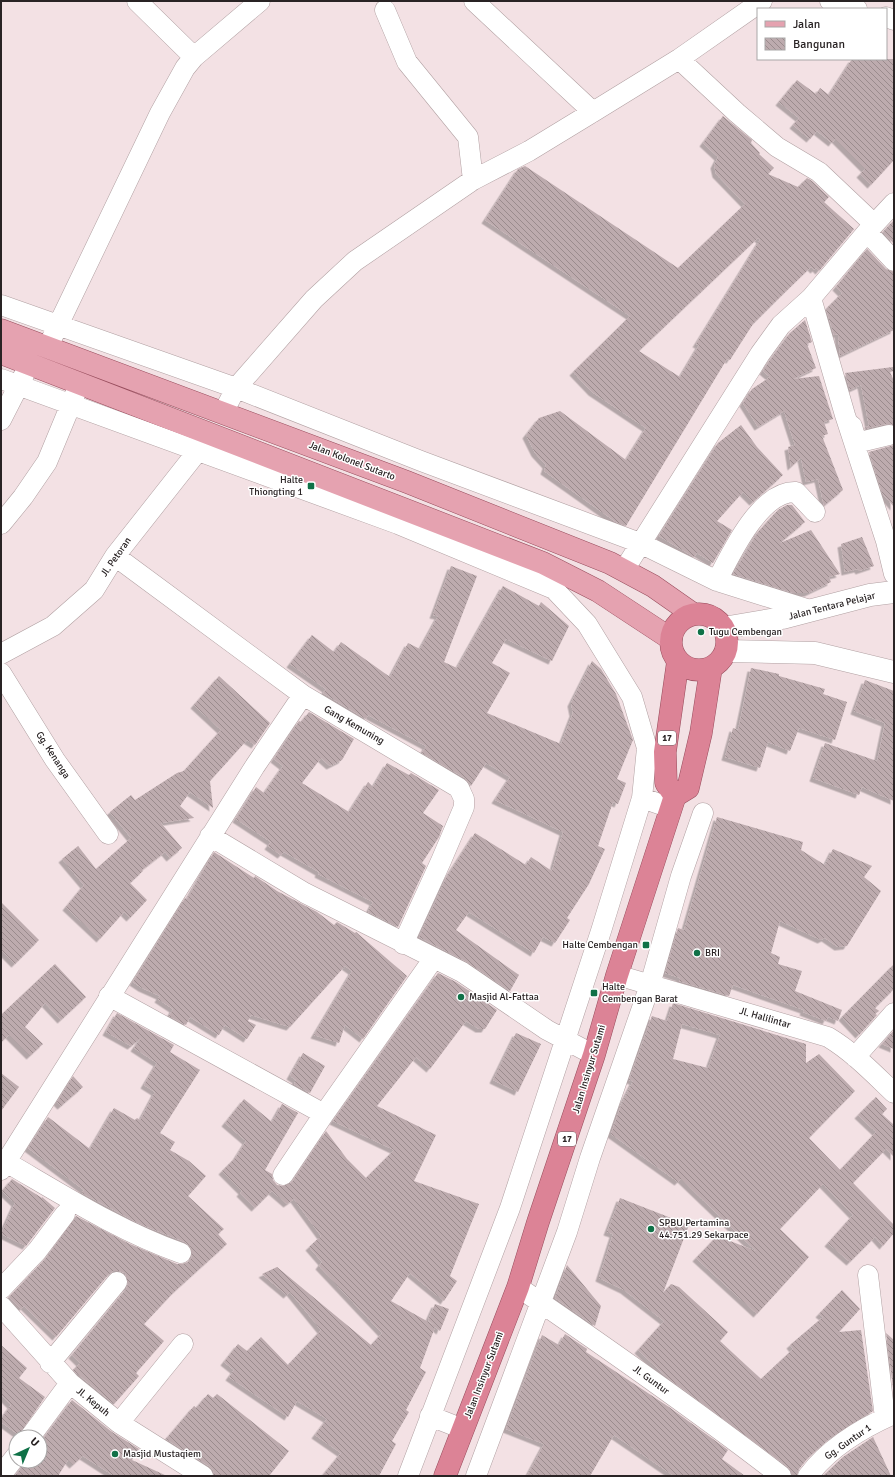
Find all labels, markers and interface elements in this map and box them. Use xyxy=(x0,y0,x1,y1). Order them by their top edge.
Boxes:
legend xyxy=(757,8,887,60)
text: Jalan xyxy=(793,17,820,32)
text: Bangunan xyxy=(793,37,845,52)
street label: Jalan Kolonel Sutarto xyxy=(307,439,397,483)
place label: Halte Thiongting 1 xyxy=(249,474,303,498)
marker: Halte Thiongting 1 xyxy=(306,481,316,491)
street label: Jl. Petoran xyxy=(98,535,134,579)
street label: Jalan Tentara Pelajar xyxy=(787,589,877,623)
place label: Tugu Cembengan xyxy=(709,626,782,638)
marker: Tugu Cembengan xyxy=(696,627,706,637)
street label: Gang Kemuning xyxy=(322,703,386,747)
street label: Gg. Kenanga xyxy=(33,729,73,781)
road number: 17 xyxy=(658,731,676,745)
place label: Halte Cembengan xyxy=(562,939,638,951)
marker: Halte Cembengan xyxy=(641,940,651,950)
place label: BRI xyxy=(705,947,720,959)
marker: BRI xyxy=(692,948,702,958)
place label: Halte Cembengan Barat xyxy=(602,981,678,1005)
marker: Halte Cembengan Barat xyxy=(589,988,599,998)
place label: Masjid Al-Fattaa xyxy=(469,991,539,1003)
marker: Masjid Al-Fattaa xyxy=(456,992,466,1002)
street label: Jl. Halilintar xyxy=(738,1005,792,1031)
street label: Jalan Insinyur Sutami xyxy=(570,1023,608,1115)
road number: 17 xyxy=(558,1132,576,1146)
place label: SPBU Pertamina 44.751.29 Sekarpace xyxy=(659,1217,749,1241)
marker: SPBU Pertamina 44.751.29 Sekarpace xyxy=(646,1224,656,1234)
street label: Jalan Insinyur Sutami xyxy=(462,1330,506,1420)
street label: Jl. Guntur xyxy=(630,1363,672,1397)
street label: Jl. Kepuh xyxy=(74,1385,112,1419)
street label: Gg. Guntur 1 xyxy=(822,1422,874,1462)
north arrow xyxy=(8,1429,48,1469)
text: U xyxy=(27,1435,42,1449)
place label: Masjid Mustaqiem xyxy=(123,1448,201,1460)
marker: Masjid Mustaqiem xyxy=(110,1449,120,1459)

